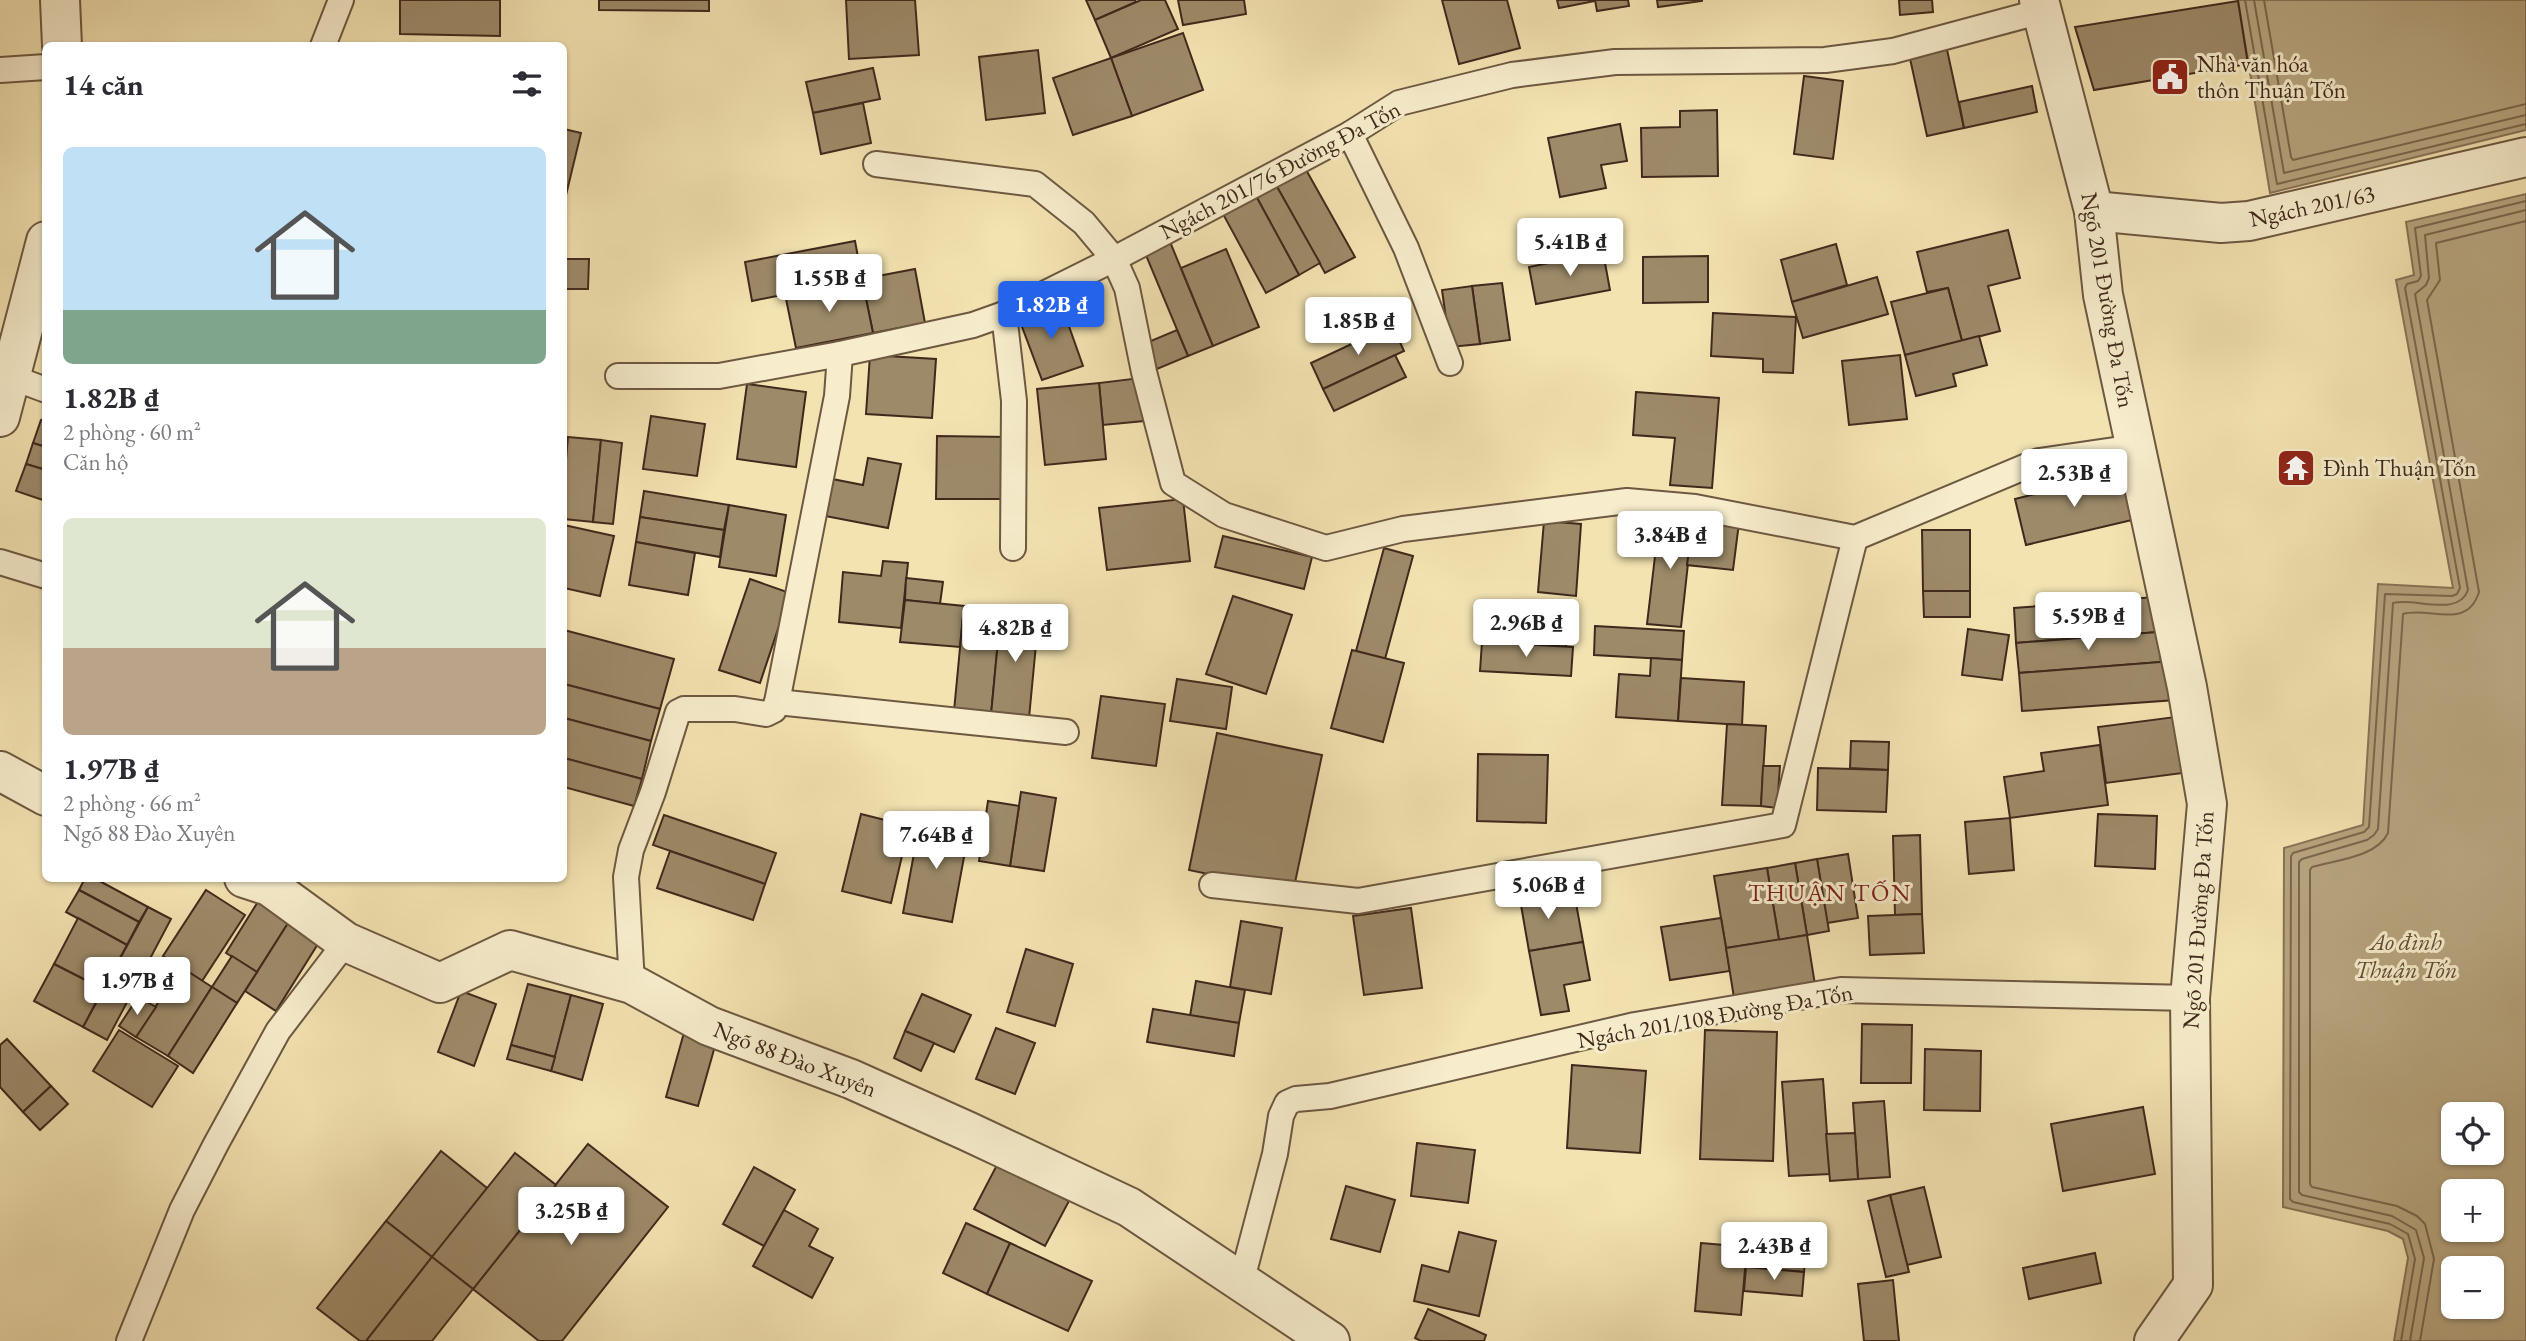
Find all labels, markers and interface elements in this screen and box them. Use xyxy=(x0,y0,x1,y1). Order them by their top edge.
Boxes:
place label: Nhà văn hóa thôn Thuận Tốn xyxy=(2197,49,2346,105)
public building icon: Nhà văn hóa thôn Thuận Tốn xyxy=(2149,56,2191,98)
text: 14 căn xyxy=(63,65,144,104)
icon: filters xyxy=(508,65,546,103)
street label: Ngách 201/76 Đường Đa Tốn xyxy=(1154,94,1406,246)
street label: Ngách 201/63 xyxy=(2246,178,2378,234)
street label: Ngõ 201 Đường Đa Tốn xyxy=(2074,190,2142,410)
icon: home xyxy=(242,192,368,318)
pin: 5.41B ₫ xyxy=(1505,218,1635,278)
text: 5.41B ₫ xyxy=(1533,226,1607,256)
pin: 1.55B ₫ xyxy=(764,254,894,314)
text: 1.55B ₫ xyxy=(792,262,866,292)
pin: 1.82B ₫ xyxy=(986,282,1116,341)
text: 1.82B ₫ xyxy=(1014,289,1088,319)
pin: 1.85B ₫ xyxy=(1293,298,1423,357)
text: 1.85B ₫ xyxy=(1321,305,1395,335)
text: 1.82B ₫ xyxy=(63,378,159,417)
text: 2 phòng · 60 m² xyxy=(63,417,201,447)
text: Căn hộ xyxy=(63,447,128,477)
temple icon: Đình Thuận Tốn xyxy=(2275,447,2317,489)
pin: 2.53B ₫ xyxy=(2009,449,2139,509)
place label: Đình Thuận Tốn xyxy=(2323,453,2476,483)
text: 2.53B ₫ xyxy=(2037,457,2111,487)
pin: 3.84B ₫ xyxy=(1605,512,1735,571)
text: 3.84B ₫ xyxy=(1633,519,1707,549)
icon: home xyxy=(242,563,368,689)
pin: 5.59B ₫ xyxy=(2023,592,2153,652)
pin: 2.96B ₫ xyxy=(1461,600,1591,659)
text: 5.59B ₫ xyxy=(2051,600,2125,630)
pin: 4.82B ₫ xyxy=(950,604,1080,664)
text: 2.96B ₫ xyxy=(1489,607,1563,637)
text: 4.82B ₫ xyxy=(978,612,1052,642)
text: 1.97B ₫ xyxy=(63,749,159,788)
text: 2 phòng · 66 m² xyxy=(63,788,201,818)
street label: Ngõ 201 Đường Đa Tốn xyxy=(2175,810,2221,1030)
pin: 7.64B ₫ xyxy=(871,812,1001,871)
text: Ngõ 88 Đào Xuyên xyxy=(63,818,235,848)
text: 7.64B ₫ xyxy=(899,819,973,849)
pin: 5.06B ₫ xyxy=(1483,862,1613,921)
text: 5.06B ₫ xyxy=(1511,869,1585,899)
district label: THUẬN TỐN xyxy=(1748,877,1912,908)
water label: Ao đình Thuận Tốn xyxy=(2355,926,2457,985)
pin: 1.97B ₫ xyxy=(72,958,202,1017)
text: 1.97B ₫ xyxy=(100,965,174,995)
street label: Ngách 201/108 Đường Đa Tốn xyxy=(1575,977,1855,1055)
street label: Ngõ 88 Đào Xuyên xyxy=(709,1014,881,1104)
map controls xyxy=(2441,1102,2504,1319)
button: locate xyxy=(2441,1102,2504,1165)
button: + xyxy=(2441,1179,2504,1242)
pin: 3.25B ₫ xyxy=(506,1188,636,1247)
text: 3.25B ₫ xyxy=(534,1195,608,1225)
pin: 2.43B ₫ xyxy=(1709,1222,1839,1282)
text: 2.43B ₫ xyxy=(1737,1230,1811,1260)
button: − xyxy=(2441,1256,2504,1319)

